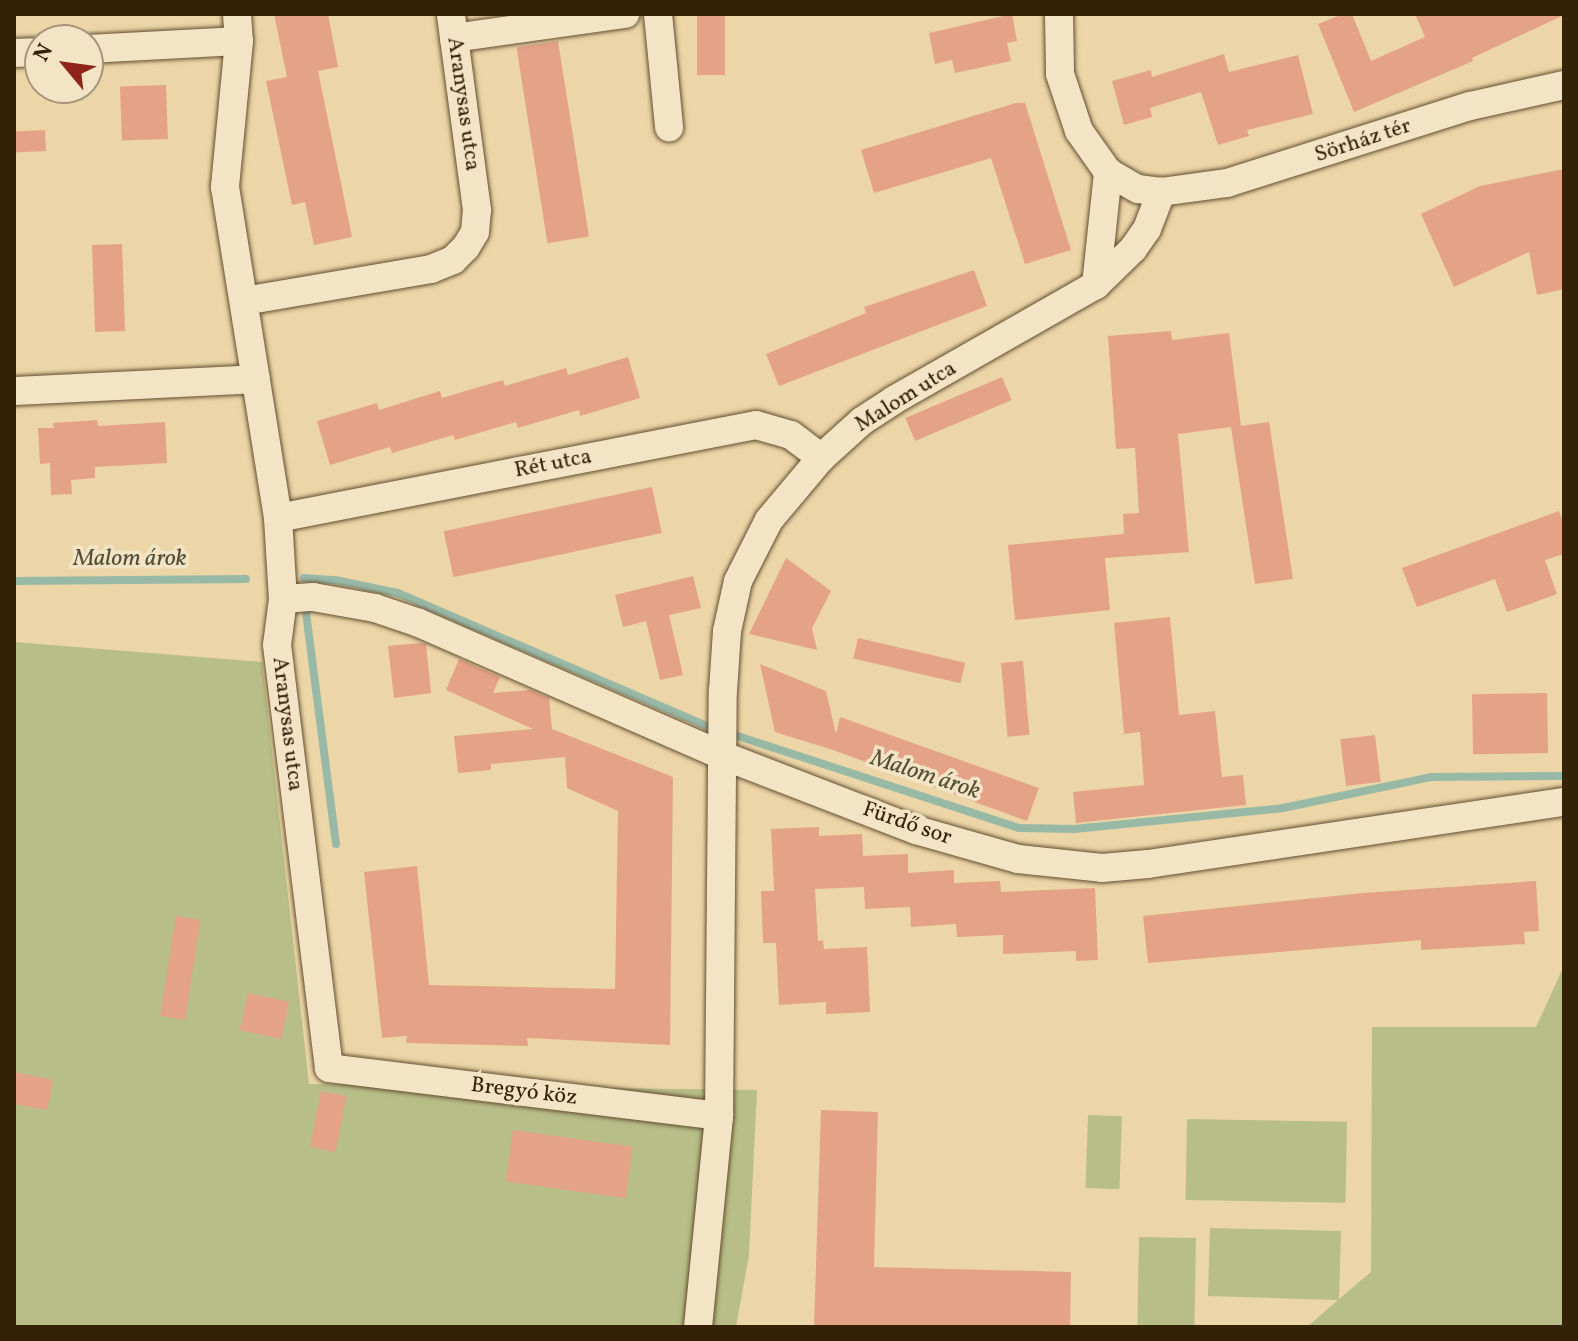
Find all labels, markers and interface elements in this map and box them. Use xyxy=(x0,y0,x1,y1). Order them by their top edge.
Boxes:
north arrow xyxy=(24,24,104,104)
street label: Aranysas utca xyxy=(441,35,485,173)
text: N xyxy=(27,39,62,68)
street label: Sörház tér xyxy=(1312,113,1414,169)
street label: Malom utca xyxy=(851,356,961,438)
street label: Rét utca xyxy=(512,444,594,484)
water label: Malom árok xyxy=(73,546,187,574)
street label: Aranysas utca xyxy=(266,656,308,792)
water label: Malom árok xyxy=(867,745,983,807)
street label: Fürdő sor xyxy=(859,796,955,852)
street label: Bregyó köz xyxy=(469,1072,579,1112)

